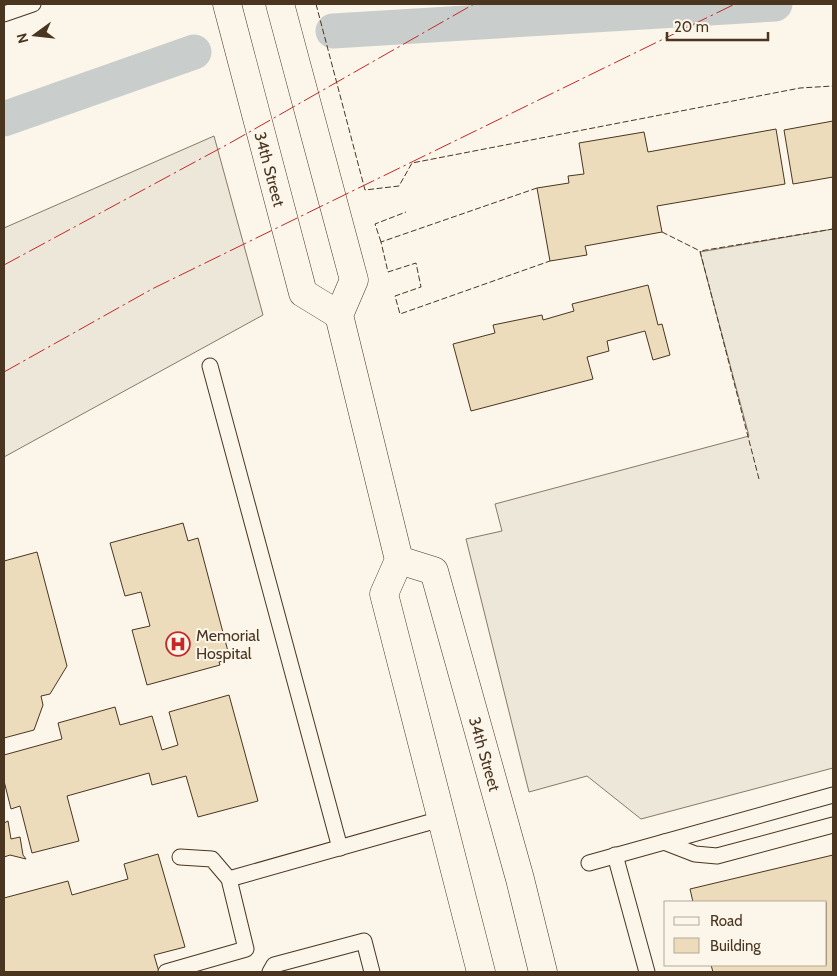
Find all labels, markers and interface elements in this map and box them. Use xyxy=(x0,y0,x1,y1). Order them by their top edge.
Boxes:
north arrow xyxy=(10,10,60,60)
scale bar xyxy=(667,10,768,42)
text: 20 m xyxy=(674,18,709,36)
text: N xyxy=(12,31,32,45)
street label: 34th Street xyxy=(250,130,289,209)
place label: Memorial Hospital xyxy=(196,626,260,663)
hospital icon: Memorial Hospital xyxy=(165,631,191,657)
street label: 34th Street xyxy=(465,715,504,794)
legend xyxy=(664,901,827,966)
text: Road xyxy=(710,912,743,930)
text: Building xyxy=(710,937,761,955)

